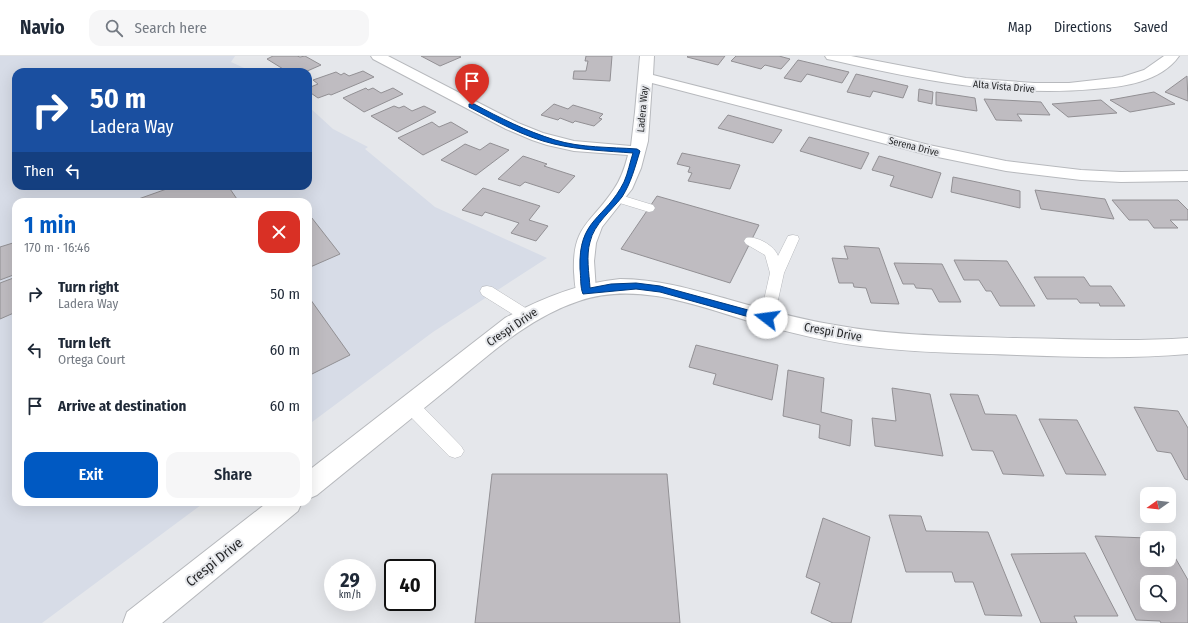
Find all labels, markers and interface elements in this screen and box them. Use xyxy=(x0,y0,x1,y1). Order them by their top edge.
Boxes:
search box xyxy=(89,10,369,46)
text: Navio xyxy=(20,16,65,39)
icon: search xyxy=(103,17,125,39)
text: Search here xyxy=(135,19,207,37)
text: Map xyxy=(1008,19,1032,36)
text: Directions xyxy=(1054,19,1112,36)
text: Saved xyxy=(1134,19,1168,36)
pin xyxy=(455,64,489,105)
icon: arrive xyxy=(461,70,483,92)
street label: Alta Vista Drive xyxy=(973,78,1035,96)
text: 50 m xyxy=(90,82,146,115)
icon: right xyxy=(24,84,76,136)
street label: Ladera Way xyxy=(635,85,651,133)
text: Ladera Way xyxy=(90,116,174,138)
street label: Serena Drive xyxy=(887,135,940,159)
icon: left xyxy=(62,160,84,182)
text: Then xyxy=(24,162,54,180)
text: 1 min xyxy=(24,211,76,239)
button: close xyxy=(258,211,300,253)
text: 170 m · 16:46 xyxy=(24,240,90,255)
text: Turn right xyxy=(58,278,119,296)
icon: right xyxy=(24,283,46,305)
text: 50 m xyxy=(270,285,300,303)
text: Ladera Way xyxy=(58,296,118,311)
position arrow xyxy=(746,297,788,339)
street label: Crespi Drive xyxy=(484,305,540,349)
street label: Crespi Drive xyxy=(803,320,863,344)
text: Turn left xyxy=(58,334,111,352)
icon: left xyxy=(24,339,46,361)
text: 60 m xyxy=(270,341,300,359)
text: Ortega Court xyxy=(58,352,125,367)
icon: arrive xyxy=(24,395,46,417)
text: Arrive at destination xyxy=(58,397,186,415)
text: 60 m xyxy=(270,397,300,415)
button: Exit xyxy=(24,452,158,498)
button: Share xyxy=(166,452,300,498)
north arrow xyxy=(1140,487,1176,523)
map controls xyxy=(1140,487,1176,611)
button: sound xyxy=(1140,531,1176,567)
street label: Crespi Drive xyxy=(182,534,246,590)
speed limit sign: 40 xyxy=(384,559,436,611)
text: 29 xyxy=(340,568,360,592)
button: search xyxy=(1140,575,1176,611)
text: km/h xyxy=(339,589,361,601)

